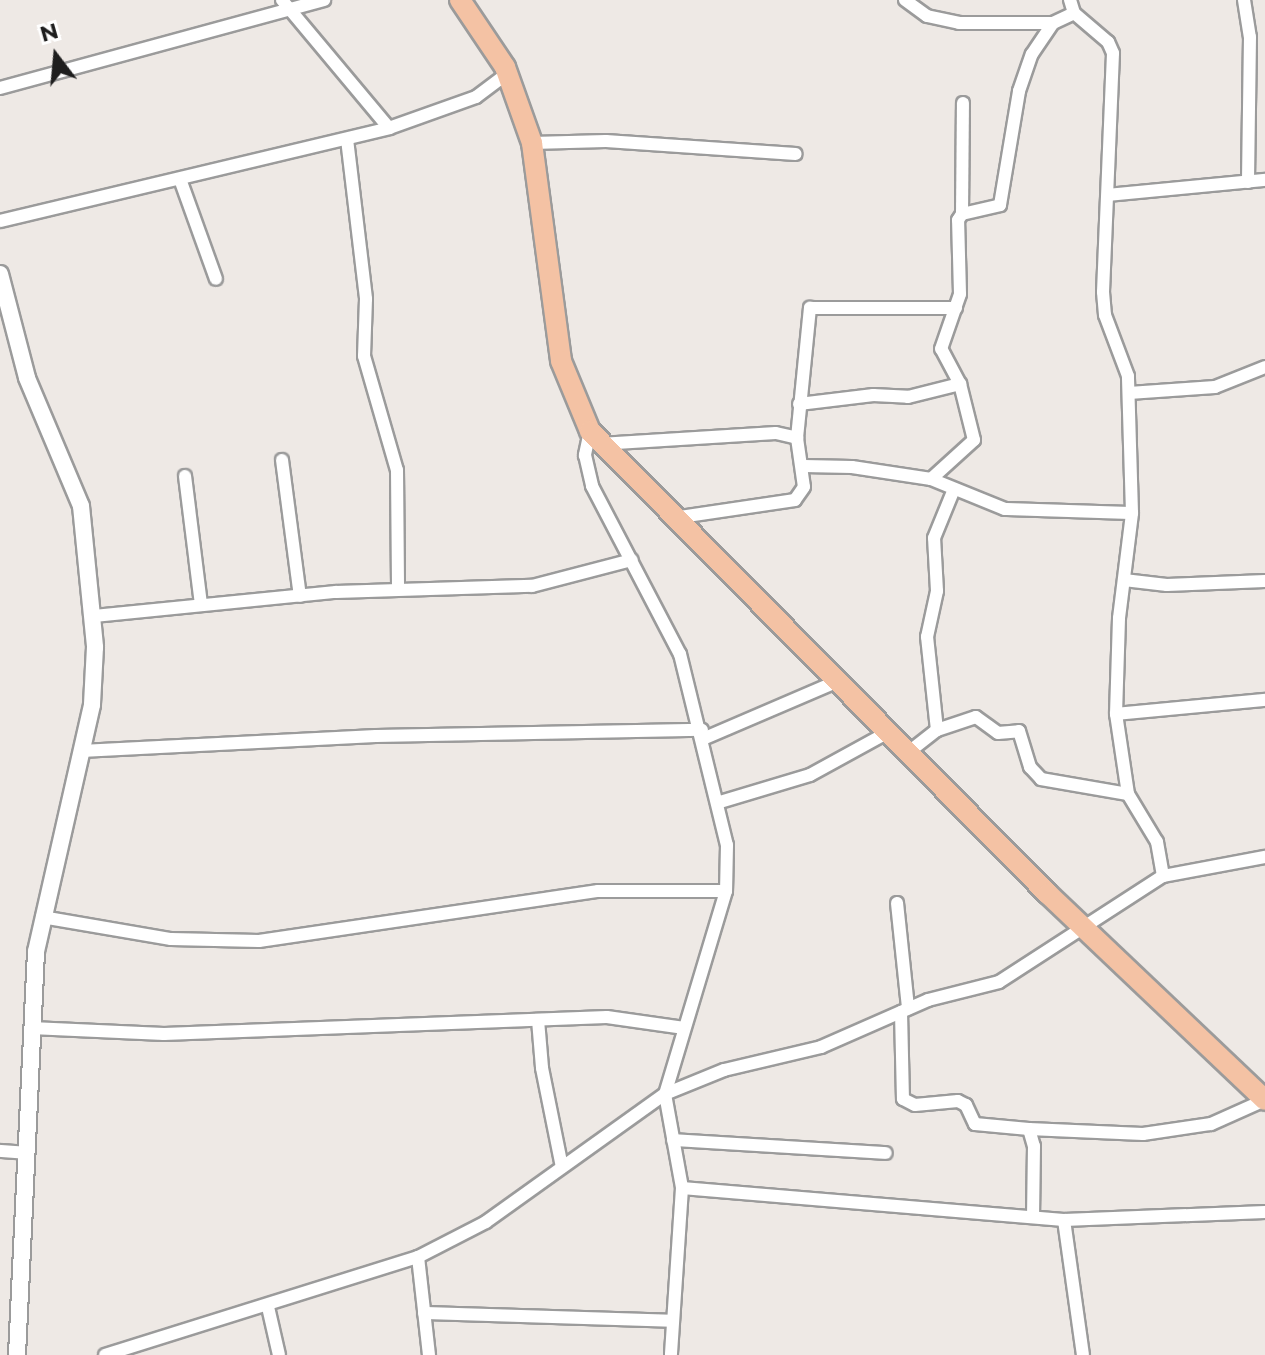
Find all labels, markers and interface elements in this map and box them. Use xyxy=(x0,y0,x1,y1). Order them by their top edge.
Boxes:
north arrow xyxy=(16,16,96,96)
text: N xyxy=(37,17,62,48)

